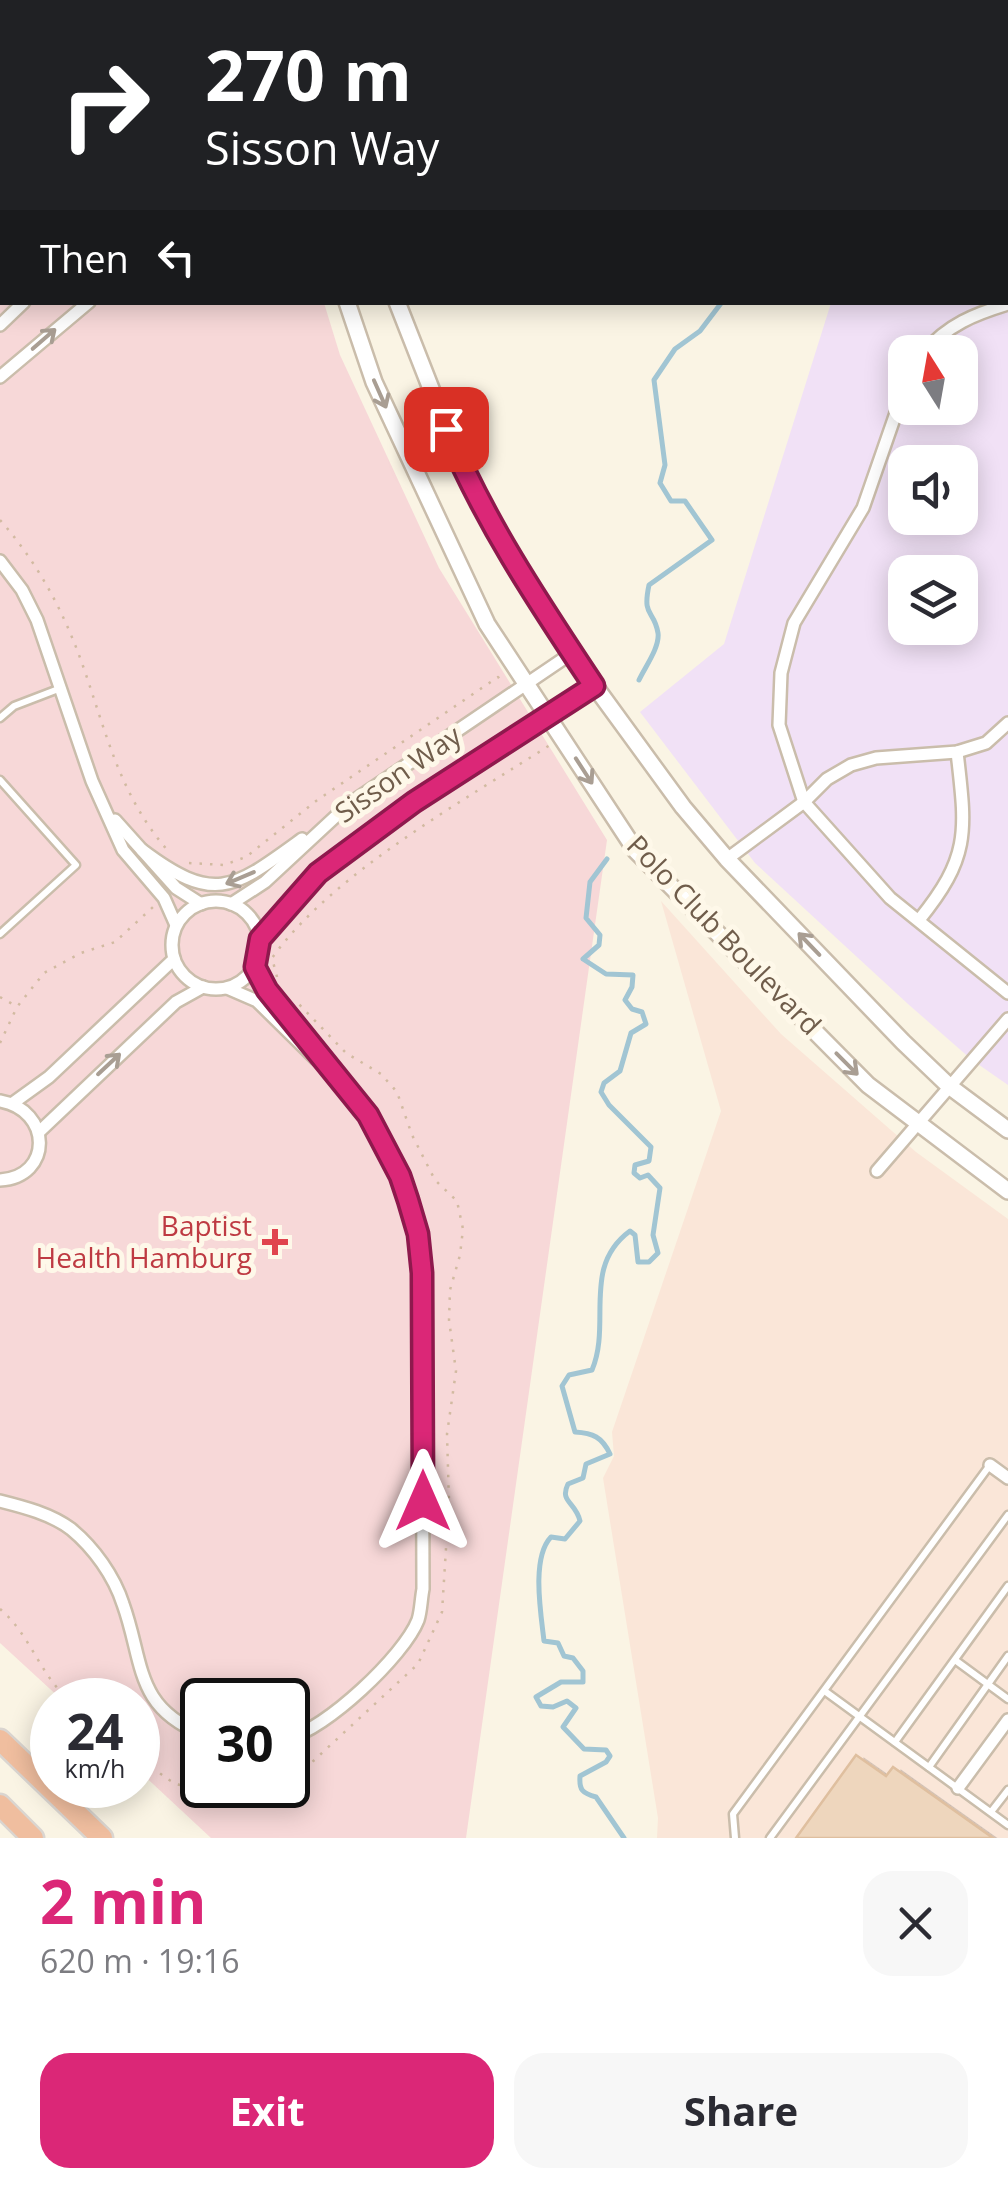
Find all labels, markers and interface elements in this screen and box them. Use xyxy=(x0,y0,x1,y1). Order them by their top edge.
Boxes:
text: 270 m xyxy=(205,26,412,122)
icon: right xyxy=(40,40,170,170)
text: Sisson Way xyxy=(205,117,439,178)
icon: left xyxy=(149,230,204,285)
text: Then xyxy=(40,232,129,284)
one-way arrow xyxy=(30,328,56,350)
north arrow xyxy=(888,335,978,425)
map controls xyxy=(888,335,978,645)
one-way arrow xyxy=(372,378,390,409)
pin xyxy=(404,387,489,472)
icon: arrive xyxy=(419,402,474,457)
button: sound xyxy=(888,445,978,535)
button: layers xyxy=(888,555,978,645)
street label: Sisson Way xyxy=(327,715,469,831)
one-way arrow xyxy=(573,757,594,785)
street label: Polo Club Boulevard xyxy=(619,826,830,1043)
one-way arrow xyxy=(225,870,256,888)
one-way arrow xyxy=(797,933,821,957)
one-way arrow xyxy=(834,1051,859,1076)
one-way arrow xyxy=(96,1052,120,1076)
place label: Baptist Health Hamburg xyxy=(36,1206,252,1276)
marker: Baptist Health Hamburg xyxy=(262,1229,288,1255)
position arrow xyxy=(371,1449,475,1553)
speed limit sign: 30 xyxy=(180,1678,310,1808)
text: 24 xyxy=(66,1697,124,1765)
text: km/h xyxy=(65,1751,125,1785)
text: 2 min xyxy=(40,1860,207,1942)
button: close xyxy=(863,1871,968,1976)
text: 620 m · 19:16 xyxy=(40,1939,239,1982)
button: Exit xyxy=(40,2053,494,2168)
button: Share xyxy=(514,2053,968,2168)

